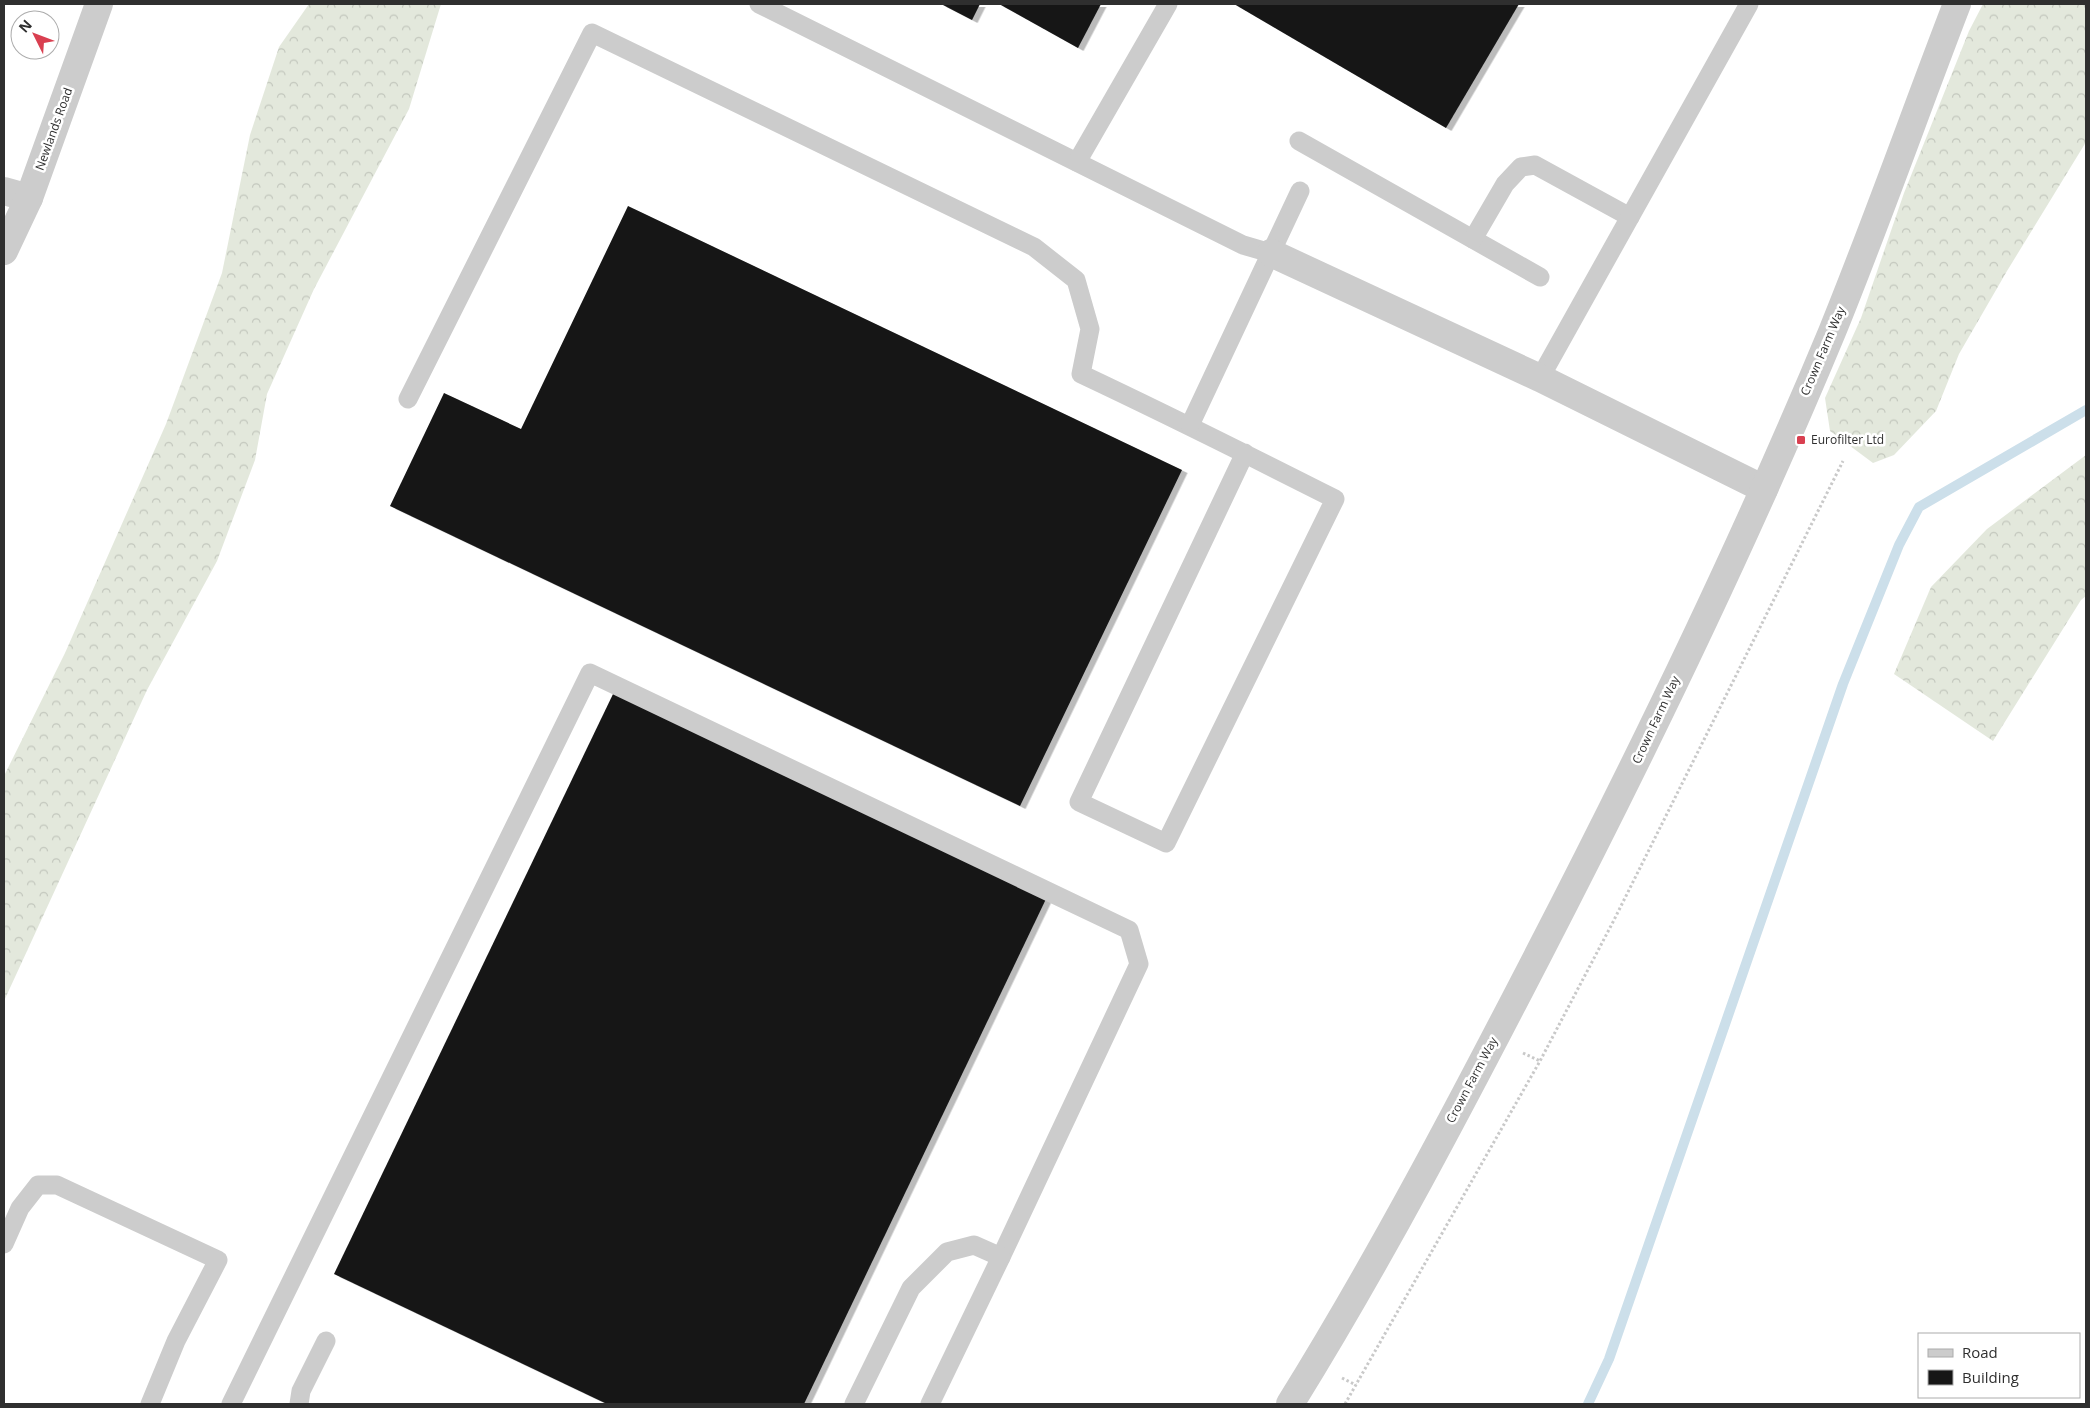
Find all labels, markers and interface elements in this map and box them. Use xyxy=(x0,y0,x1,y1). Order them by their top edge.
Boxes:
north arrow xyxy=(10,10,60,60)
text: N xyxy=(14,15,36,37)
street label: Newlands Road xyxy=(31,85,76,173)
street label: Crown Farm Way xyxy=(1796,303,1849,398)
place label: Eurofilter Ltd xyxy=(1811,431,1884,448)
marker: Eurofilter Ltd xyxy=(1795,434,1807,446)
street label: Crown Farm Way xyxy=(1628,672,1684,767)
street label: Crown Farm Way xyxy=(1442,1033,1502,1126)
legend xyxy=(1918,1333,2080,1398)
text: Road xyxy=(1962,1342,1998,1362)
text: Building xyxy=(1962,1367,2019,1387)

